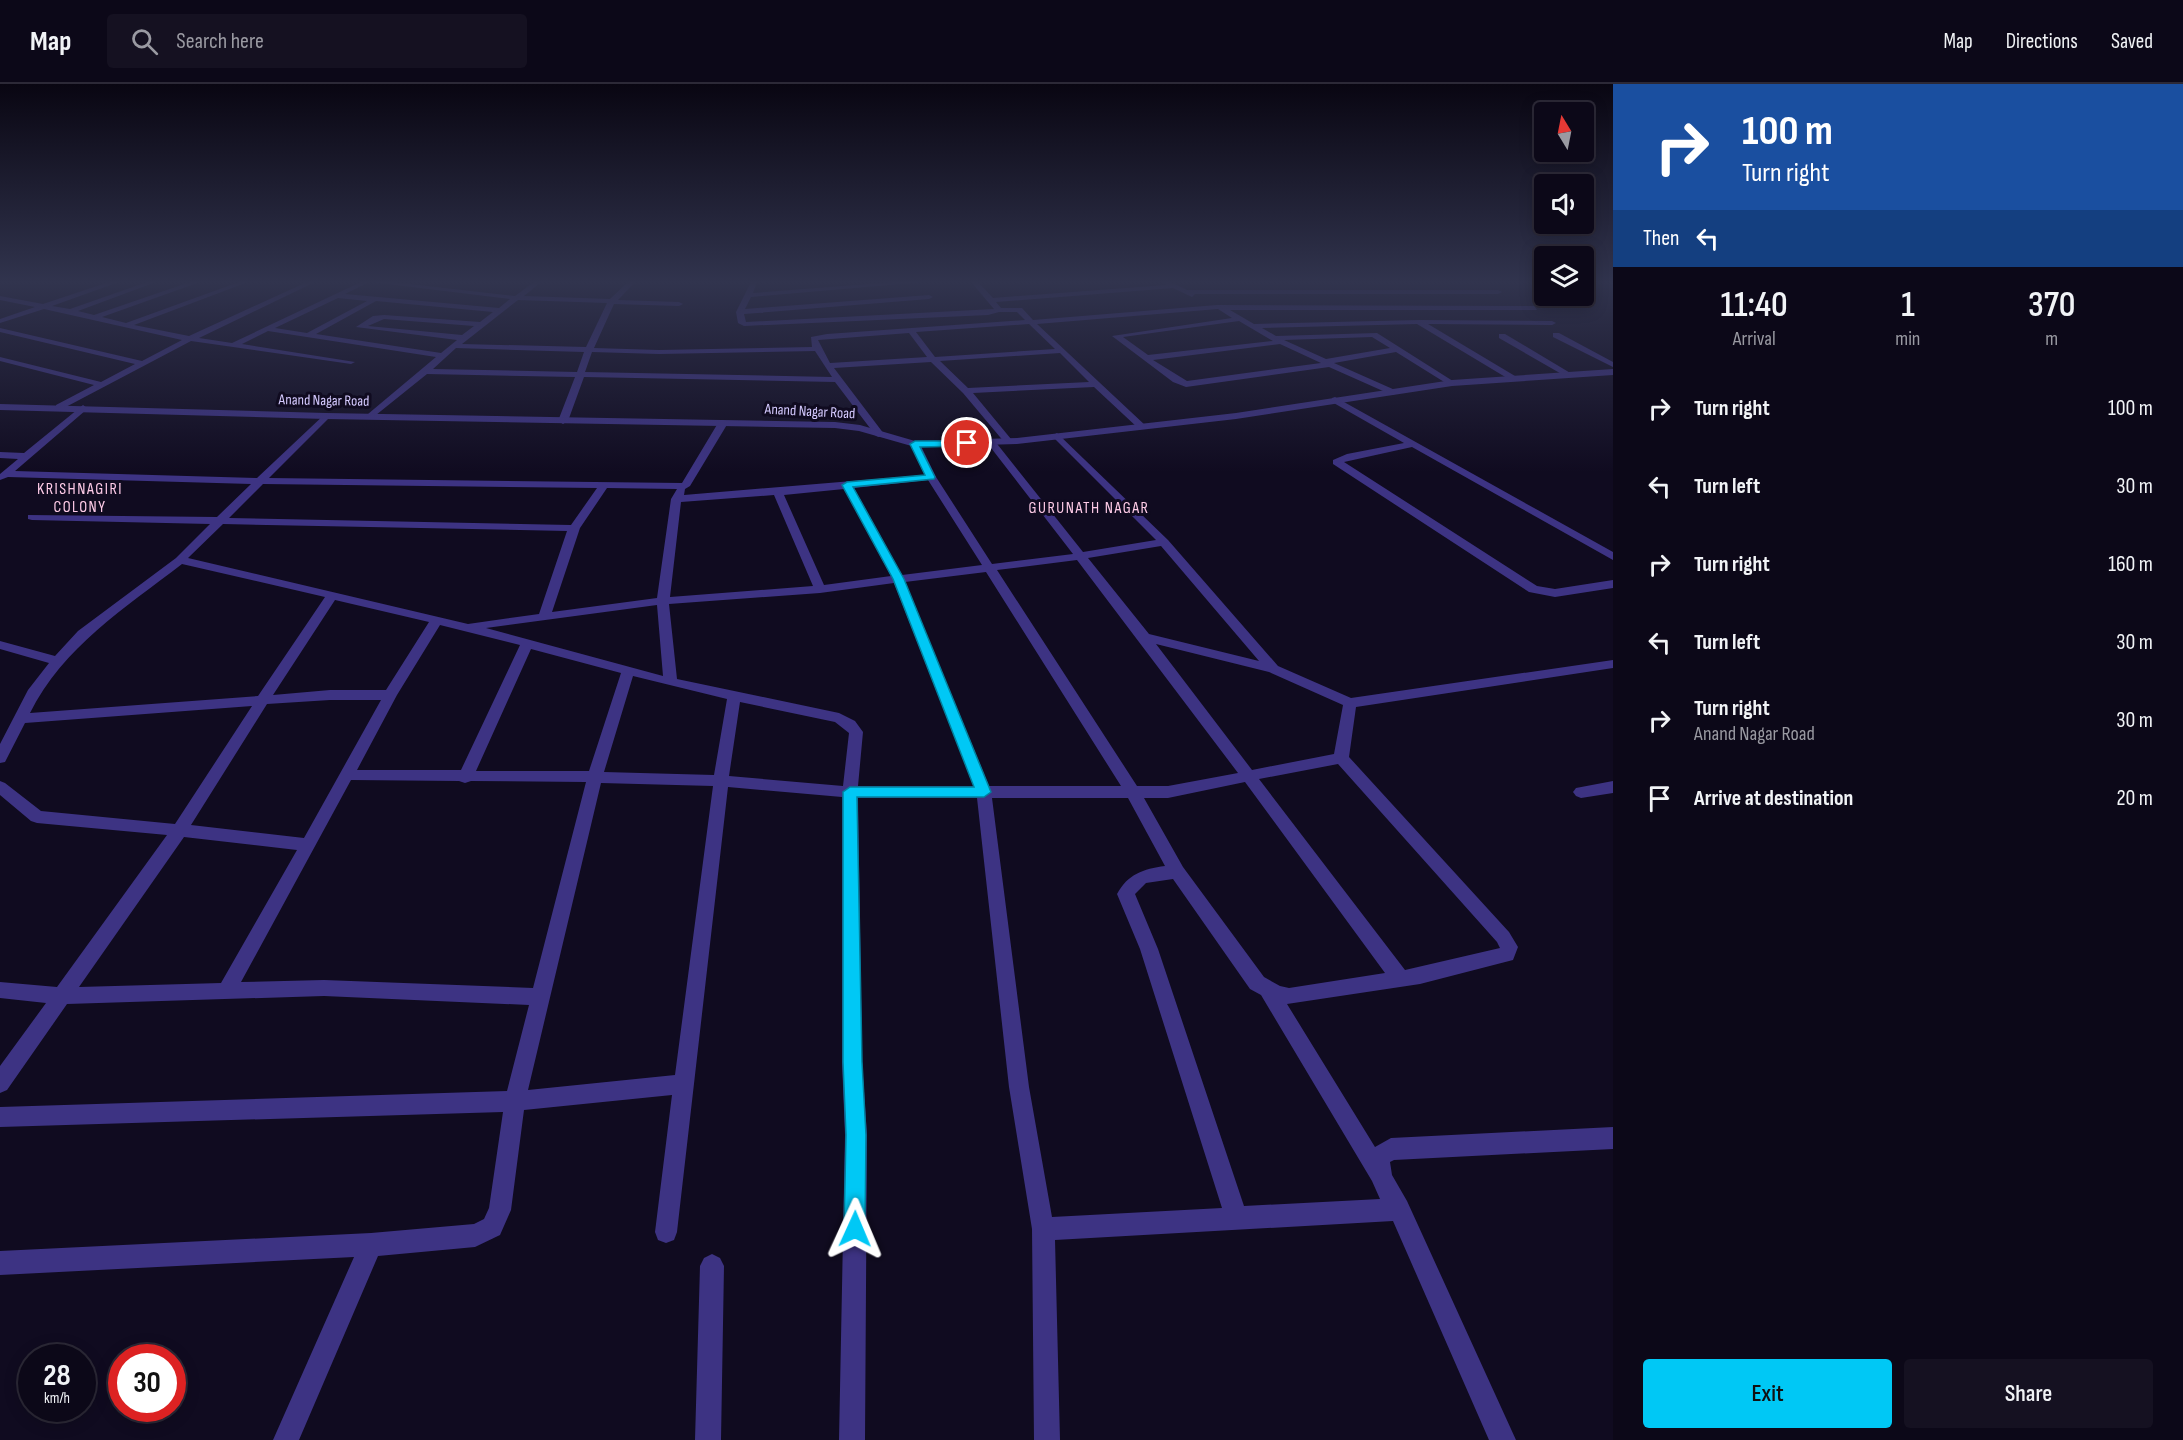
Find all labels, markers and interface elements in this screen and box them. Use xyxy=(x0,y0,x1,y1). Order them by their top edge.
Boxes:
search box xyxy=(107,14,527,68)
text: Map xyxy=(30,25,71,58)
icon: search xyxy=(128,25,161,58)
text: Search here xyxy=(176,28,264,55)
text: Map xyxy=(1943,29,1973,54)
text: Directions xyxy=(2006,29,2078,54)
text: Saved xyxy=(2111,29,2153,54)
north arrow xyxy=(1534,102,1594,162)
map controls xyxy=(1534,102,1594,306)
text: 100 m xyxy=(1742,106,1833,157)
icon: right xyxy=(1643,108,1721,186)
text: Turn right xyxy=(1742,157,1829,189)
button: sound xyxy=(1534,174,1594,234)
icon: left xyxy=(1691,222,1724,255)
text: Then xyxy=(1643,225,1679,252)
button: layers xyxy=(1534,246,1594,306)
text: 11:40 xyxy=(1721,284,1788,327)
text: 1 xyxy=(1901,284,1915,327)
text: 370 xyxy=(2028,284,2075,327)
text: Arrival xyxy=(1733,327,1776,351)
text: min xyxy=(1895,327,1920,351)
text: m xyxy=(2045,327,2058,351)
street label: Anand Nagar Road xyxy=(278,390,369,411)
icon: right xyxy=(1643,392,1676,425)
text: Turn right xyxy=(1694,395,1770,422)
text: 100 m xyxy=(2108,395,2153,422)
street label: Anand Nagar Road xyxy=(763,400,856,423)
pin xyxy=(941,417,992,468)
icon: arrive xyxy=(950,426,983,459)
icon: left xyxy=(1643,470,1676,503)
text: Turn left xyxy=(1694,473,1760,500)
text: 30 m xyxy=(2116,473,2153,500)
district label: KRISHNAGIRI COLONY xyxy=(37,480,123,517)
district label: GURUNATH NAGAR xyxy=(1029,499,1149,518)
icon: right xyxy=(1643,548,1676,581)
text: Turn right xyxy=(1694,551,1770,578)
text: 160 m xyxy=(2108,551,2153,578)
icon: left xyxy=(1643,626,1676,659)
text: Turn left xyxy=(1694,629,1760,656)
text: 30 m xyxy=(2116,629,2153,656)
text: Turn right xyxy=(1694,695,1770,722)
icon: right xyxy=(1643,704,1676,737)
text: 30 m xyxy=(2116,707,2153,734)
text: Anand Nagar Road xyxy=(1694,722,1815,746)
icon: arrive xyxy=(1643,782,1676,815)
text: Arrive at destination xyxy=(1694,785,1853,812)
text: 20 m xyxy=(2117,785,2153,812)
position arrow xyxy=(823,1197,887,1261)
speed limit sign: 30 xyxy=(108,1344,186,1422)
text: 28 xyxy=(43,1358,71,1394)
button: Exit xyxy=(1643,1359,1892,1428)
button: Share xyxy=(1904,1359,2153,1428)
text: km/h xyxy=(44,1389,70,1408)

